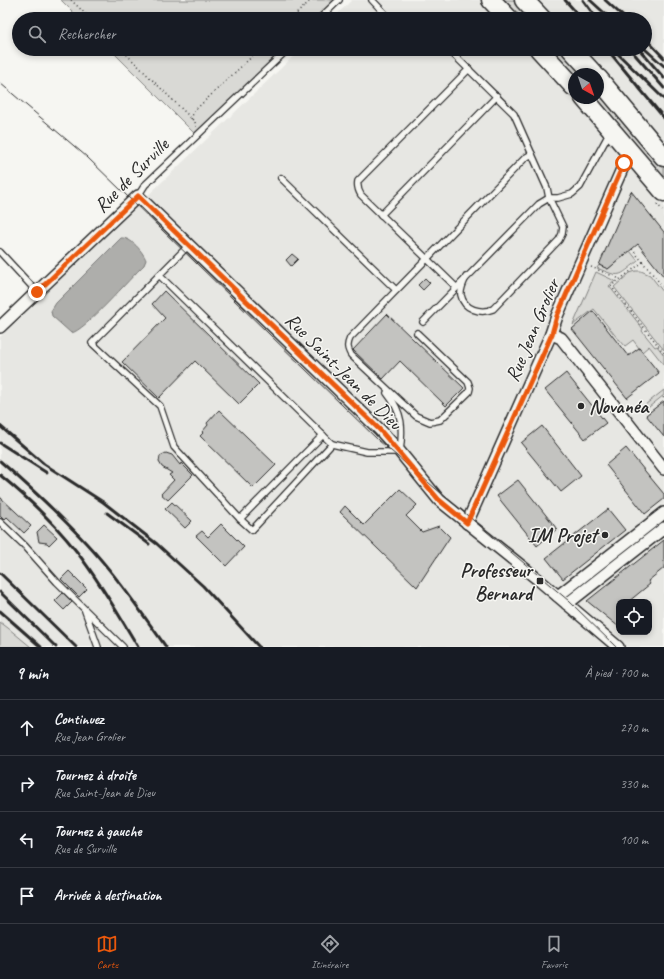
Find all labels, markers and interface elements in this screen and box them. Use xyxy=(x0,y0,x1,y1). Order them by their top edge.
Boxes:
search box xyxy=(12,12,652,56)
icon: search xyxy=(26,23,48,45)
text: Rechercher xyxy=(58,25,116,44)
north arrow xyxy=(568,68,604,104)
street label: Rue de Surville xyxy=(89,132,175,218)
route start xyxy=(615,154,633,172)
street label: Rue Jean Grolier xyxy=(500,273,566,385)
route end xyxy=(28,283,46,301)
street label: Rue Saint-Jean de Dieu xyxy=(280,307,409,436)
place label: Novanéa xyxy=(589,394,650,419)
marker: Novanéa xyxy=(576,401,586,411)
place label: IM Projet xyxy=(528,523,600,548)
marker: IM Projet xyxy=(600,530,610,540)
place label: Professeur Bernard xyxy=(460,558,536,606)
marker: Professeur Bernard xyxy=(535,576,545,586)
map controls xyxy=(616,599,652,635)
button: locate xyxy=(616,599,652,635)
text: 9 min xyxy=(16,663,48,684)
text: À pied · 700 m xyxy=(585,665,648,681)
text: Continuez xyxy=(54,710,104,729)
icon: ahead xyxy=(16,717,38,739)
text: 270 m xyxy=(620,720,648,736)
text: Rue Jean Grolier xyxy=(54,729,125,745)
text: Tournez à droite xyxy=(54,766,136,785)
icon: right xyxy=(16,773,38,795)
text: 330 m xyxy=(620,776,648,792)
text: Rue Saint-Jean de Dieu xyxy=(54,785,155,801)
text: Tournez à gauche xyxy=(54,822,141,841)
icon: left xyxy=(16,829,38,851)
text: 100 m xyxy=(620,832,648,848)
text: Rue de Surville xyxy=(54,841,116,857)
icon: arrive xyxy=(16,885,38,907)
text: Arrivée à destination xyxy=(54,886,162,905)
tab: Carte xyxy=(96,933,118,971)
tab: Itinéraire xyxy=(311,933,348,971)
tab: Favoris xyxy=(541,933,568,971)

